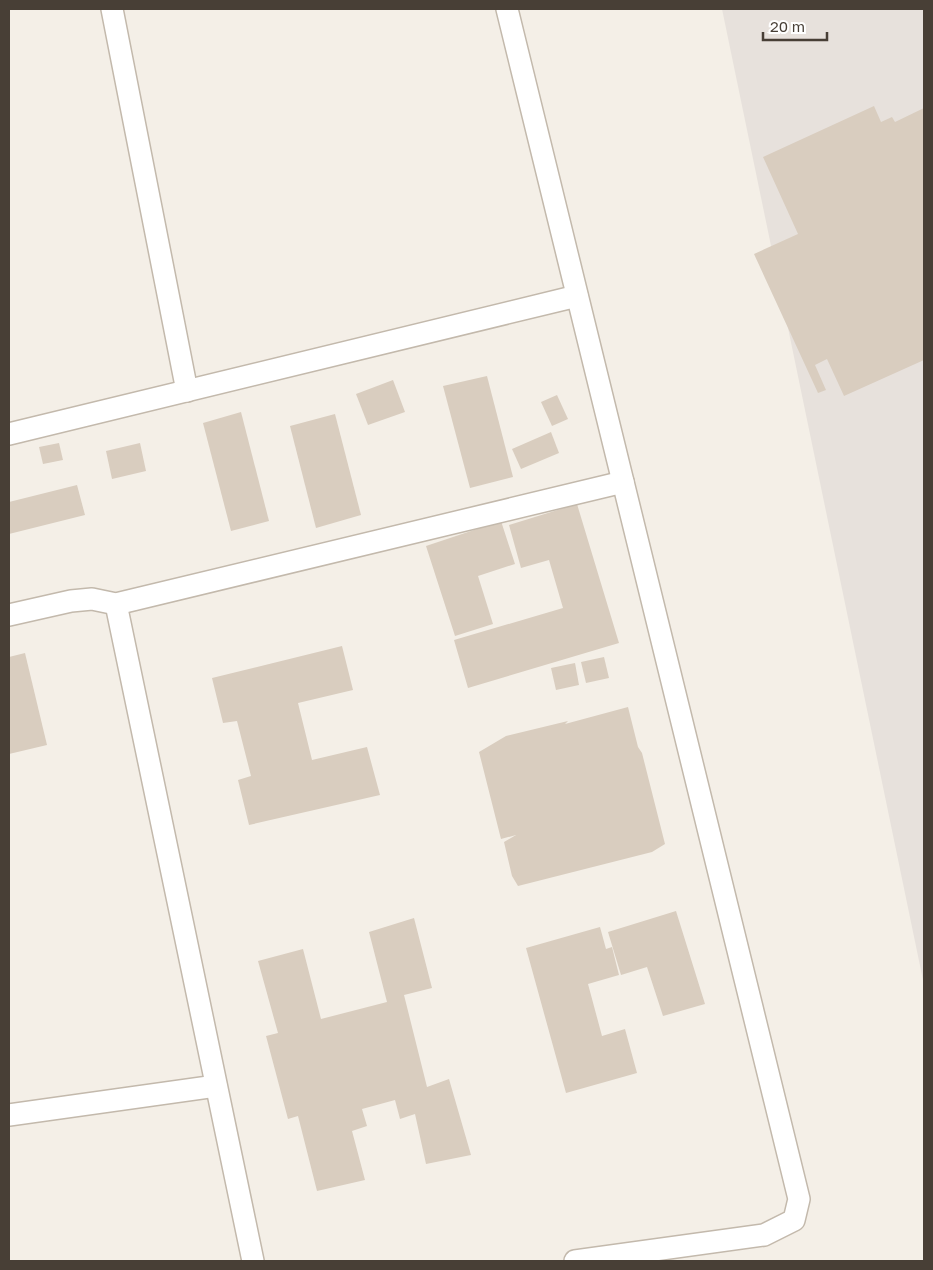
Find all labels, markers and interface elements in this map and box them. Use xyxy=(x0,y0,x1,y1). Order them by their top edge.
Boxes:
scale bar xyxy=(763,10,827,42)
text: 20 m xyxy=(770,17,805,35)

